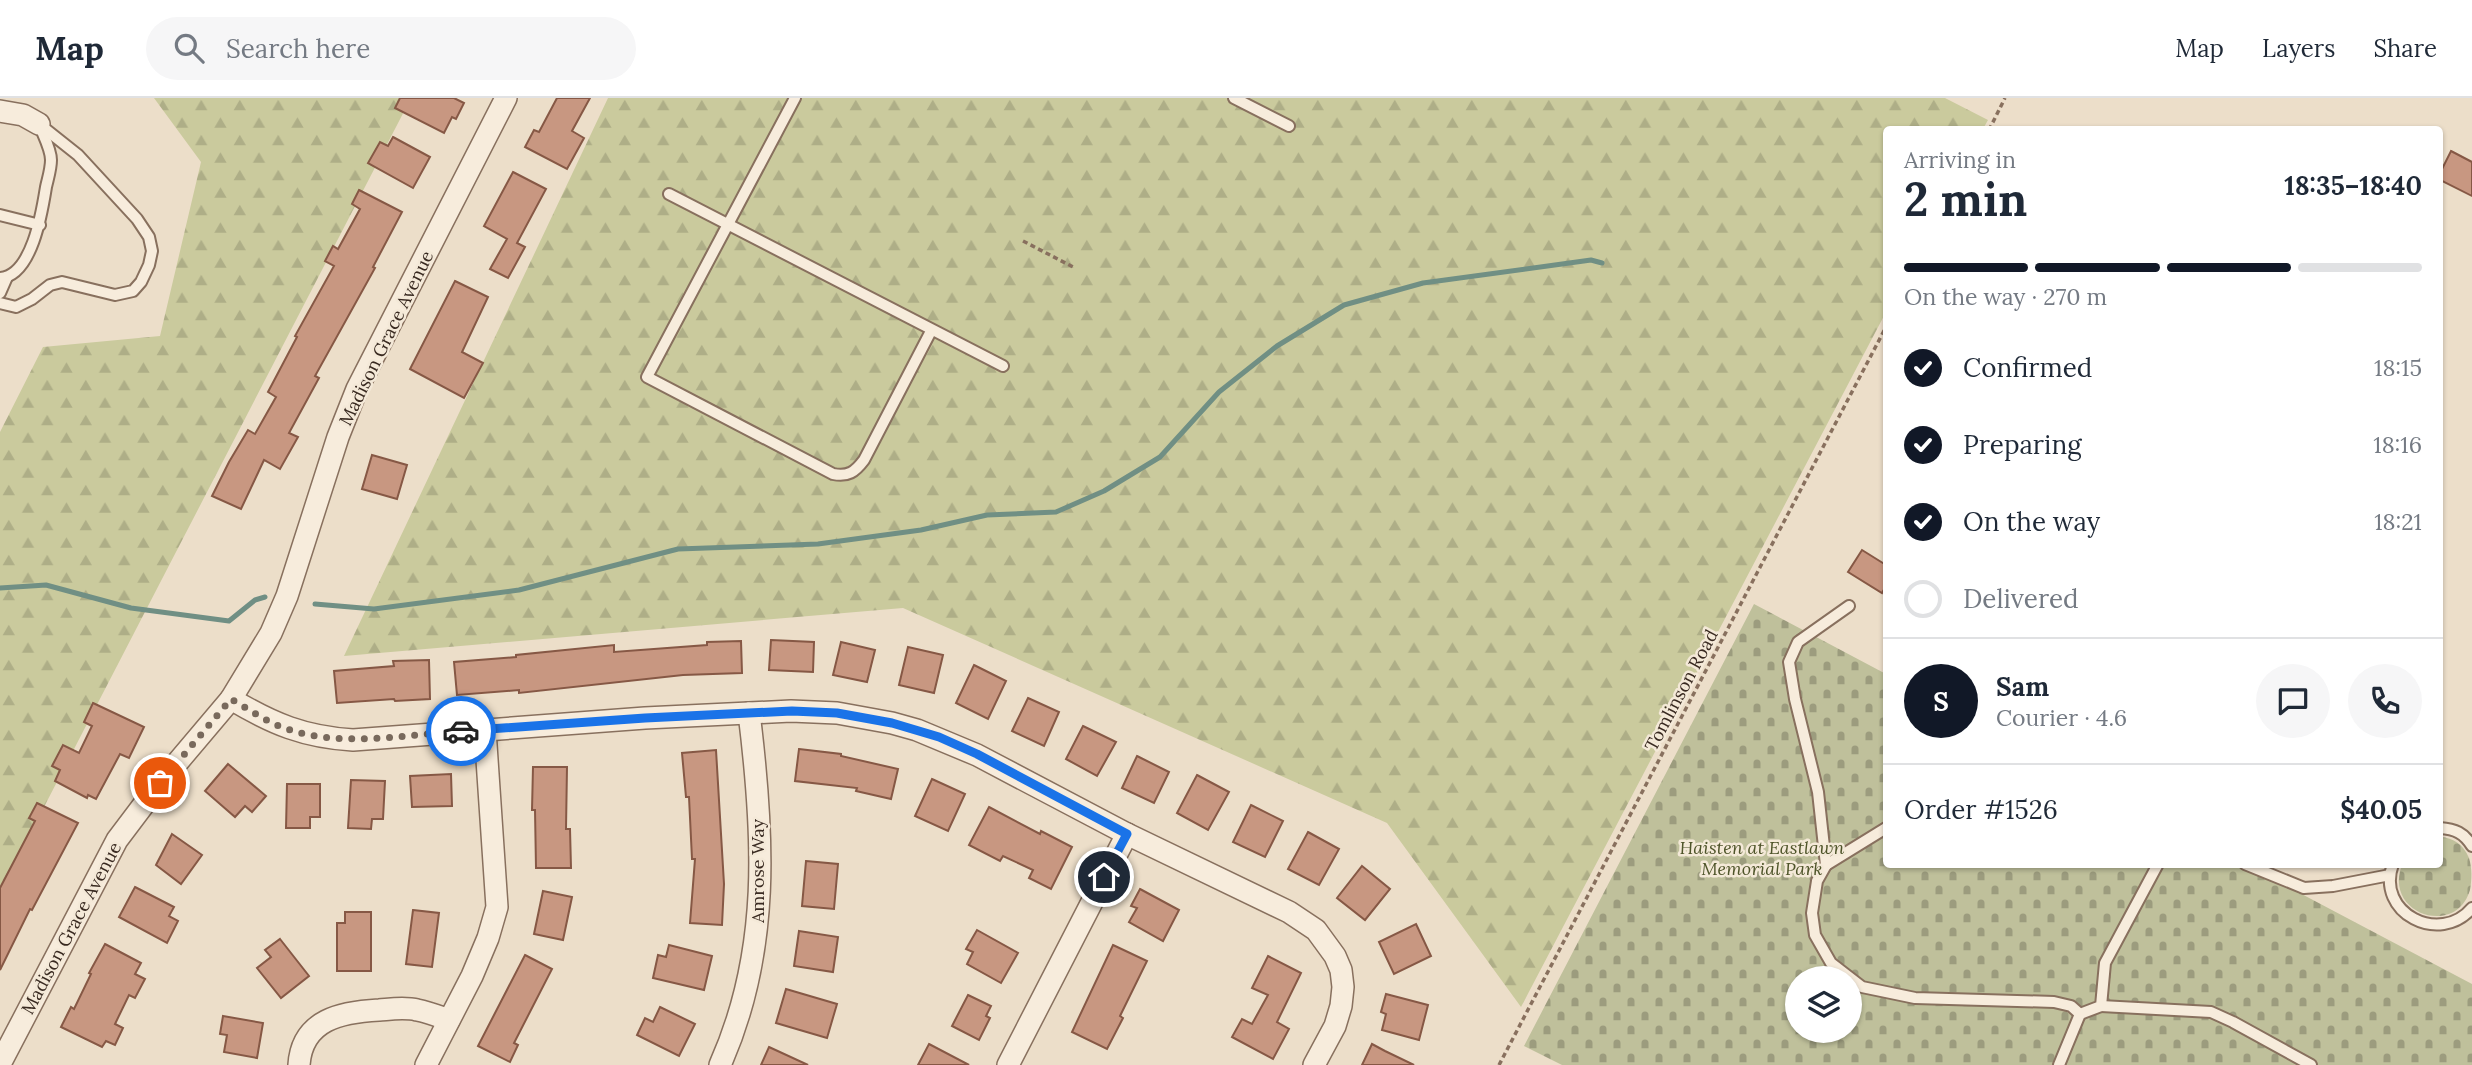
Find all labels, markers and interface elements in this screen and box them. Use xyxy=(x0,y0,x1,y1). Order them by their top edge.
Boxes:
search box xyxy=(146,17,636,80)
text: Map xyxy=(35,27,104,69)
icon: search xyxy=(170,29,208,67)
text: Search here xyxy=(226,32,370,65)
text: Map xyxy=(2175,33,2224,64)
text: Layers xyxy=(2262,33,2335,64)
text: Share xyxy=(2373,33,2437,64)
text: Arriving in xyxy=(1904,145,2016,174)
text: 18:35–18:40 xyxy=(2284,169,2422,202)
text: 2 min xyxy=(1904,170,2027,229)
street label: Madison Grace Avenue xyxy=(334,247,438,429)
text: On the way · 270 m xyxy=(1904,282,2107,311)
icon: check xyxy=(1904,349,1942,387)
text: Confirmed xyxy=(1963,351,2092,384)
text: 18:15 xyxy=(2374,353,2422,382)
icon: check xyxy=(1904,426,1942,464)
text: Preparing xyxy=(1963,428,2082,461)
text: 18:16 xyxy=(2373,430,2422,459)
icon: check xyxy=(1904,503,1942,541)
text: On the way xyxy=(1963,505,2100,538)
text: 18:21 xyxy=(2374,507,2422,536)
text: Delivered xyxy=(1963,582,2079,615)
street label: Tomlinson Road xyxy=(1639,625,1723,755)
button: chat xyxy=(2256,664,2330,738)
button: phone xyxy=(2348,664,2422,738)
text: Sam xyxy=(1996,670,2049,703)
text: S xyxy=(1933,685,1949,718)
courier xyxy=(426,696,496,766)
text: Courier · 4.6 xyxy=(1996,703,2127,732)
icon: car xyxy=(442,712,480,750)
pin xyxy=(130,753,190,813)
icon: bag xyxy=(141,764,179,802)
text: Order #1526 xyxy=(1904,793,2058,826)
text: $40.05 xyxy=(2340,793,2422,826)
street label: Amrose Way xyxy=(746,818,769,924)
park label: Haisten at Eastlawn Memorial Park xyxy=(1680,836,1844,880)
street label: Madison Grace Avenue xyxy=(16,838,126,1018)
pin xyxy=(1074,847,1134,907)
icon: home xyxy=(1085,858,1123,896)
map controls xyxy=(1785,966,1862,1043)
button: layers xyxy=(1785,966,1862,1043)

